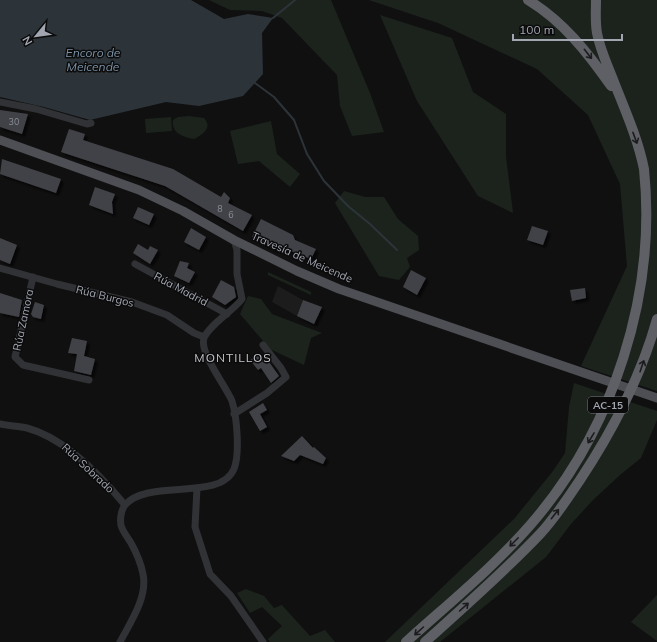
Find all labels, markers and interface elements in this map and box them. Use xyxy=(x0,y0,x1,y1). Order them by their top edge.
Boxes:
north arrow xyxy=(16,16,56,56)
scale bar xyxy=(513,16,622,42)
text: 100 m xyxy=(519,22,554,37)
text: N xyxy=(19,34,35,48)
water label: Encoro de Meicende xyxy=(66,45,121,74)
one-way arrow xyxy=(584,49,592,60)
house number: 30 xyxy=(9,116,19,127)
one-way arrow xyxy=(632,131,639,144)
house number: 8 xyxy=(217,203,223,214)
house number: 6 xyxy=(228,209,234,220)
street label: Travesía de Meicende xyxy=(249,228,355,286)
street label: Rúa Madrid xyxy=(152,269,210,309)
street label: Rúa Burgos xyxy=(74,282,136,310)
street label: Rúa Zamora xyxy=(10,288,36,352)
district label: MONTILLOS xyxy=(194,350,272,365)
one-way arrow xyxy=(638,360,646,372)
road number: AC-15 xyxy=(588,397,628,413)
one-way arrow xyxy=(587,432,595,443)
street label: Rúa Sobrado xyxy=(59,440,117,496)
one-way arrow xyxy=(551,509,560,520)
one-way arrow xyxy=(509,537,519,547)
one-way arrow xyxy=(459,602,470,611)
one-way arrow xyxy=(414,626,424,635)

